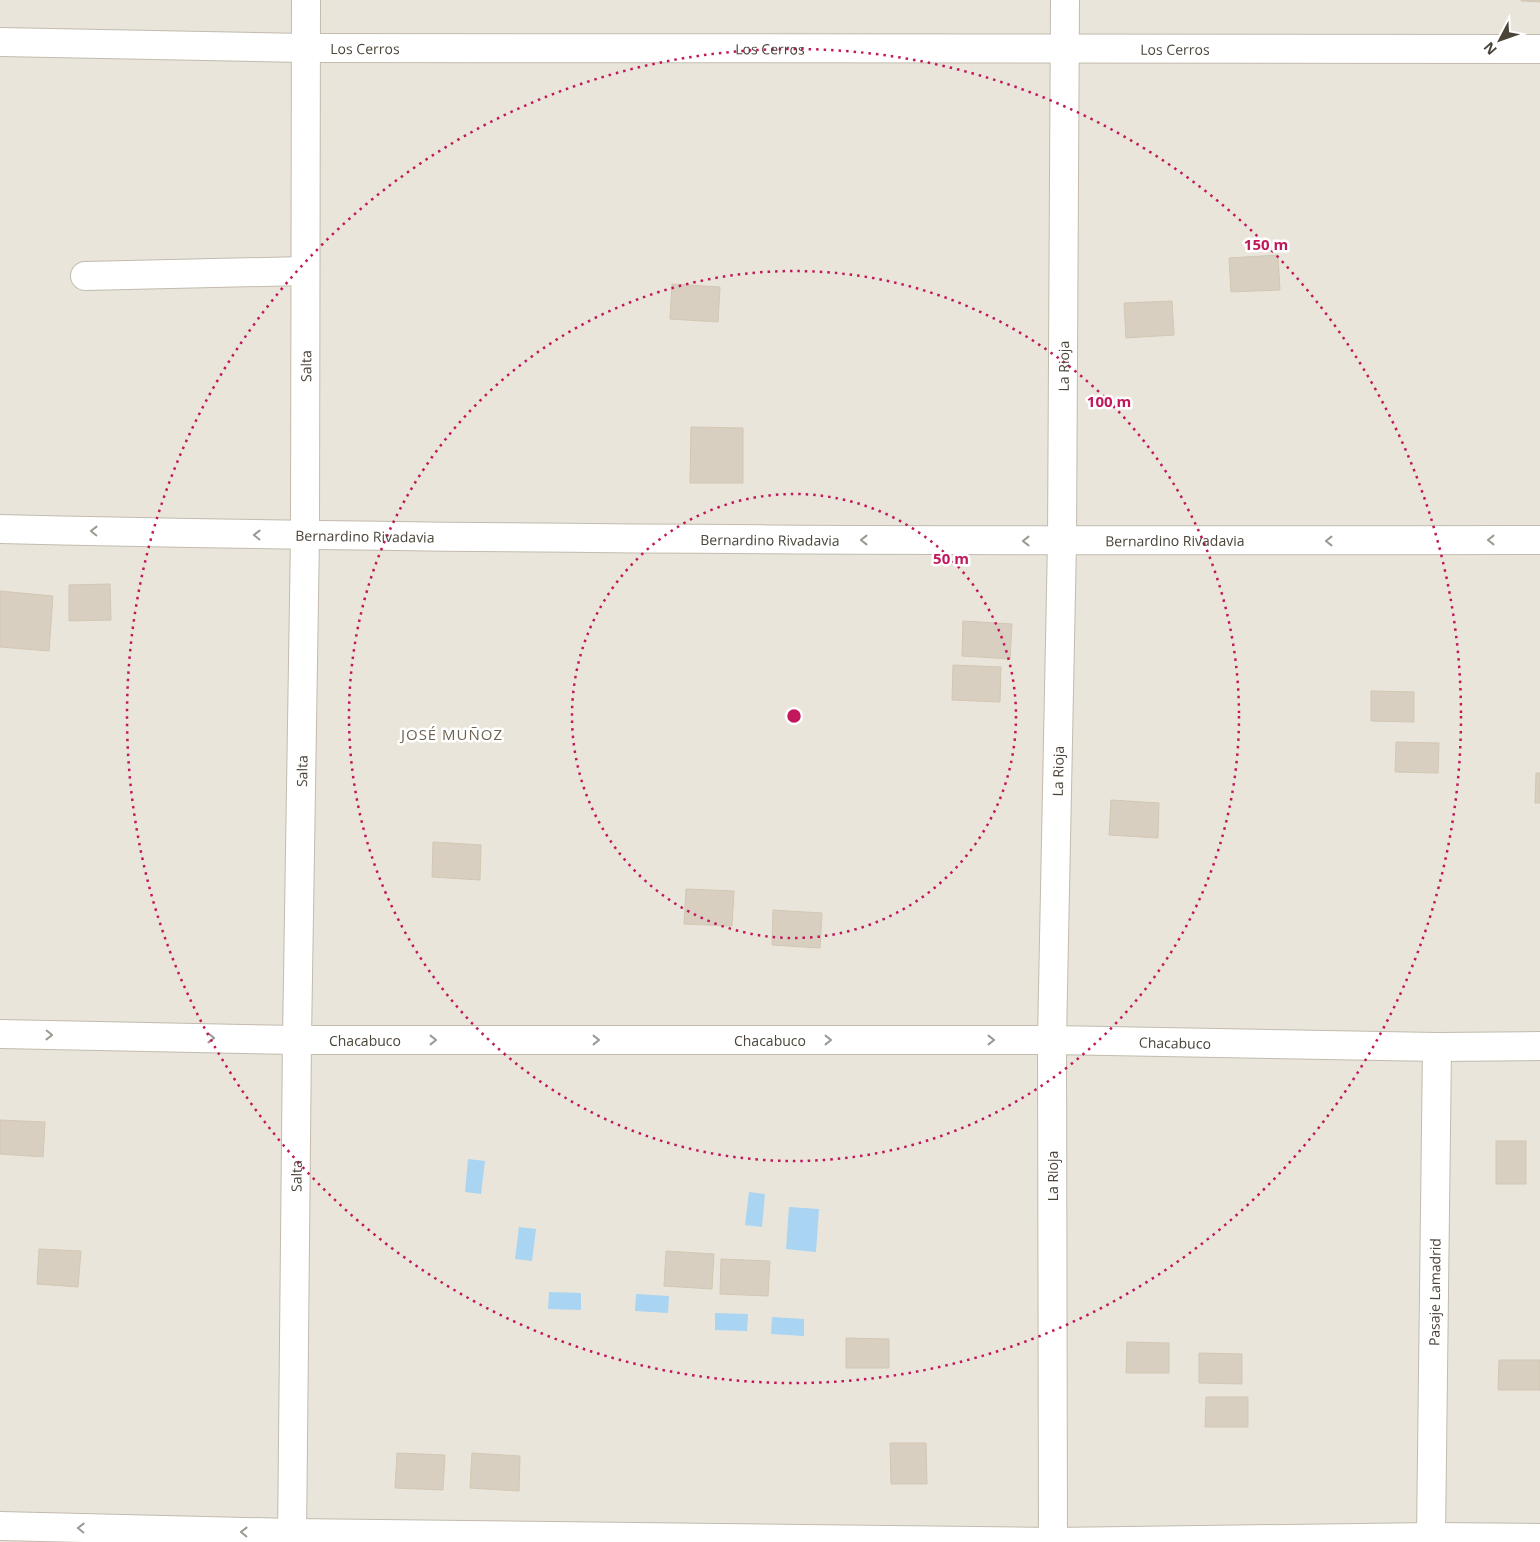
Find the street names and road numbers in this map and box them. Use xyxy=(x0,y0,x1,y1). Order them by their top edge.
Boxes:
street label: Los Cerros xyxy=(330,39,400,58)
street label: Los Cerros xyxy=(735,39,805,58)
street label: Los Cerros xyxy=(1140,39,1210,58)
street label: La Rioja xyxy=(1053,341,1073,391)
street label: Salta xyxy=(296,350,315,382)
street label: Bernardino Rivadavia xyxy=(295,525,435,546)
street label: Bernardino Rivadavia xyxy=(700,529,840,549)
street label: Bernardino Rivadavia xyxy=(1105,531,1245,550)
street label: La Rioja xyxy=(1047,746,1067,797)
street label: Salta xyxy=(292,755,311,787)
street label: Chacabuco xyxy=(329,1031,401,1050)
street label: Chacabuco xyxy=(734,1031,806,1050)
street label: Chacabuco xyxy=(1139,1032,1211,1052)
street label: La Rioja xyxy=(1043,1151,1062,1201)
street label: Salta xyxy=(286,1160,305,1192)
street label: Pasaje Lamadrid xyxy=(1424,1238,1444,1346)

